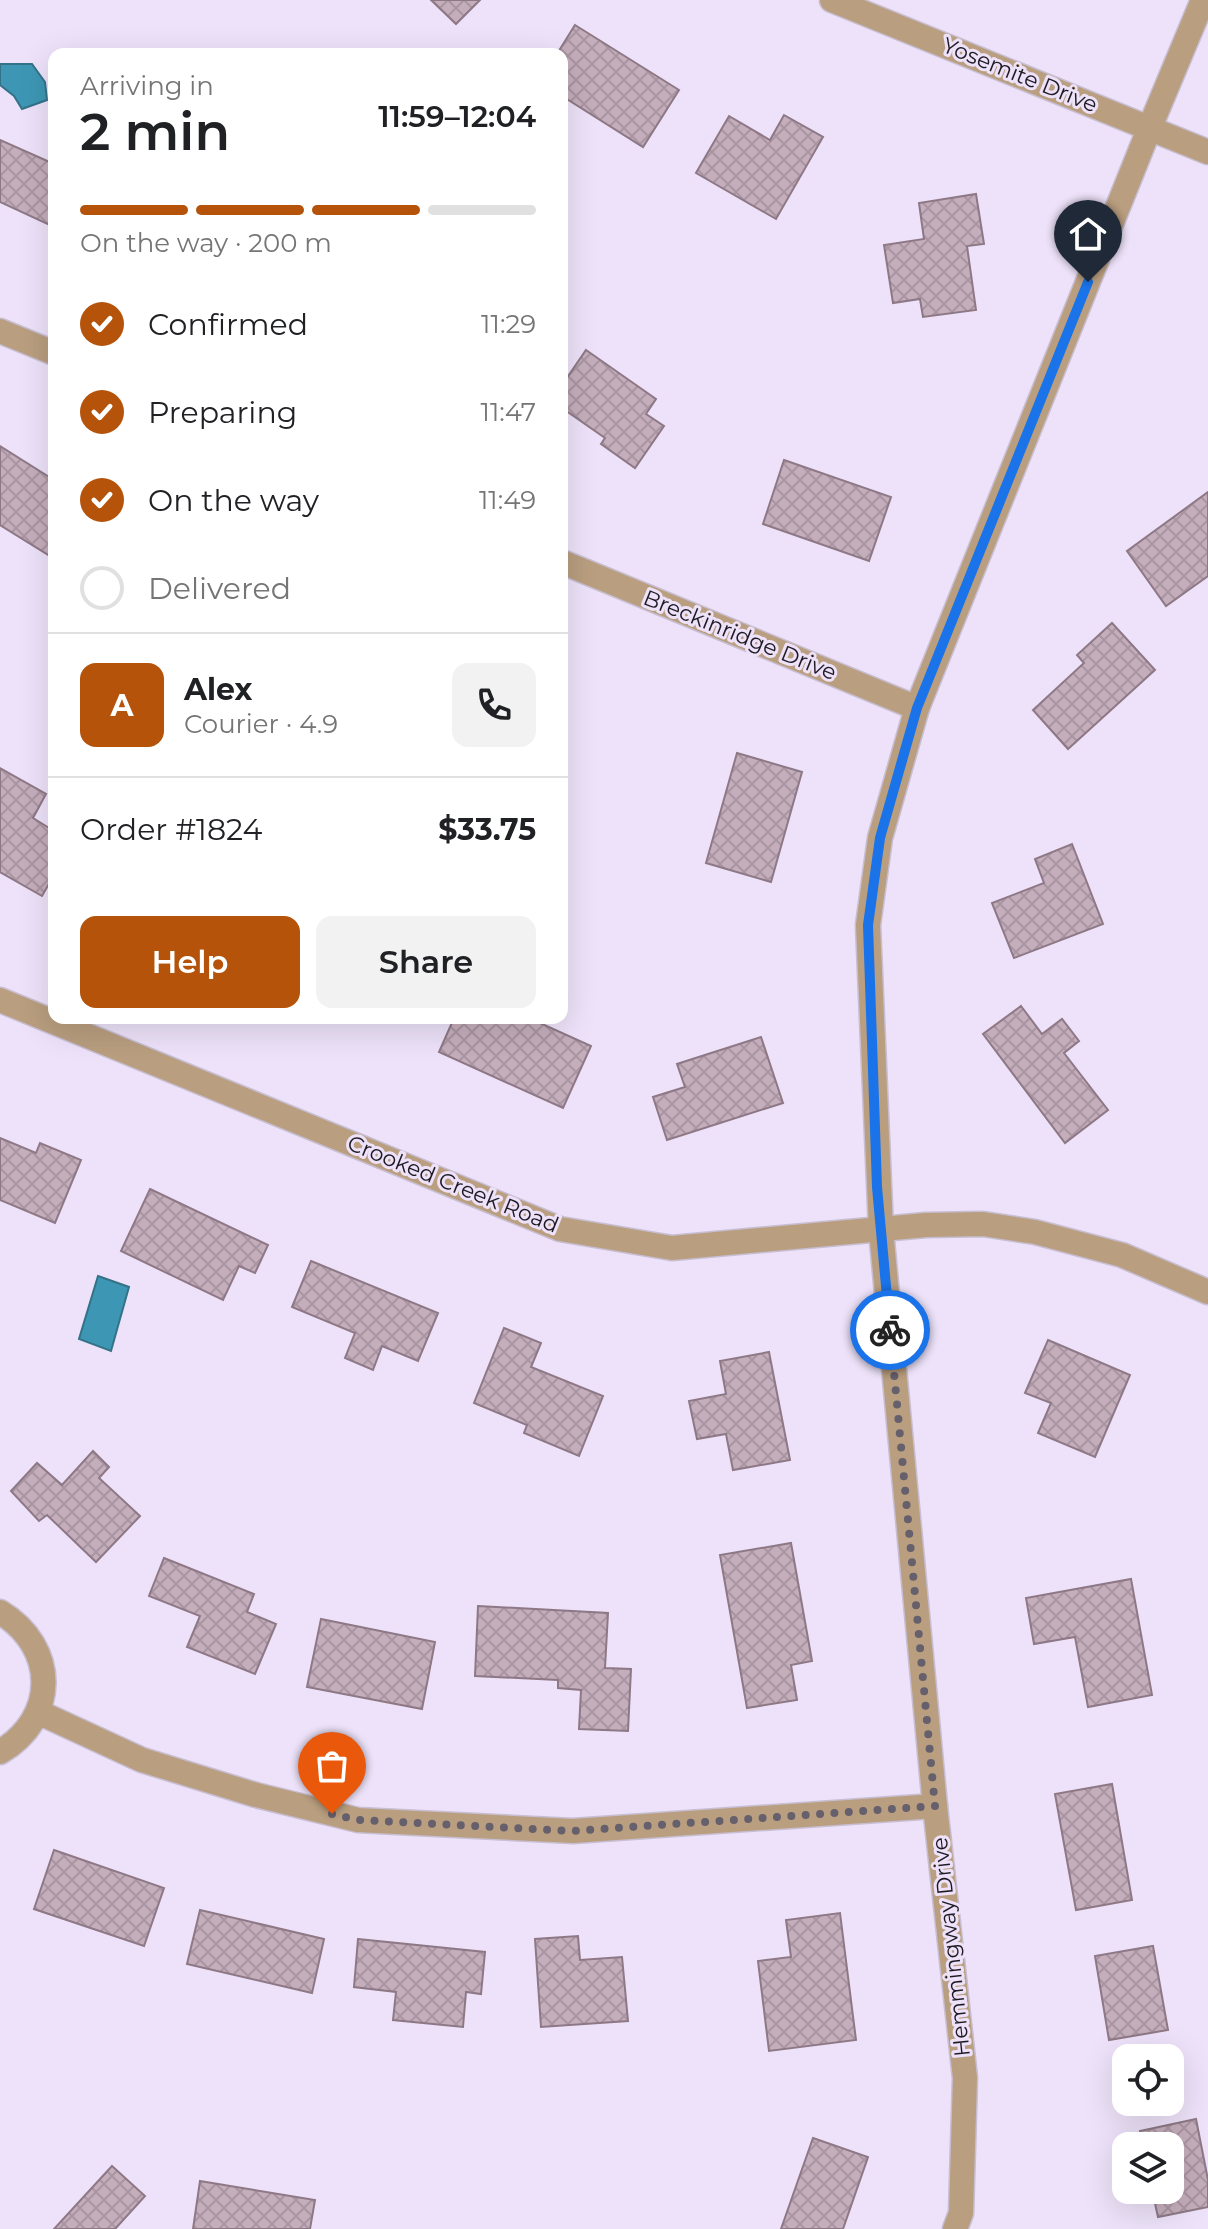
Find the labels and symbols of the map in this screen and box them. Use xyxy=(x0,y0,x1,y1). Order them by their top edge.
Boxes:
street label: Yosemite Drive xyxy=(939,32,1101,118)
pin xyxy=(1054,200,1122,282)
street label: Breckinridge Drive xyxy=(640,584,840,686)
street label: Crooked Creek Road xyxy=(343,1129,563,1239)
courier xyxy=(850,1290,930,1370)
pin xyxy=(298,1732,366,1814)
street label: Hemmingway Drive xyxy=(926,1836,976,2058)

